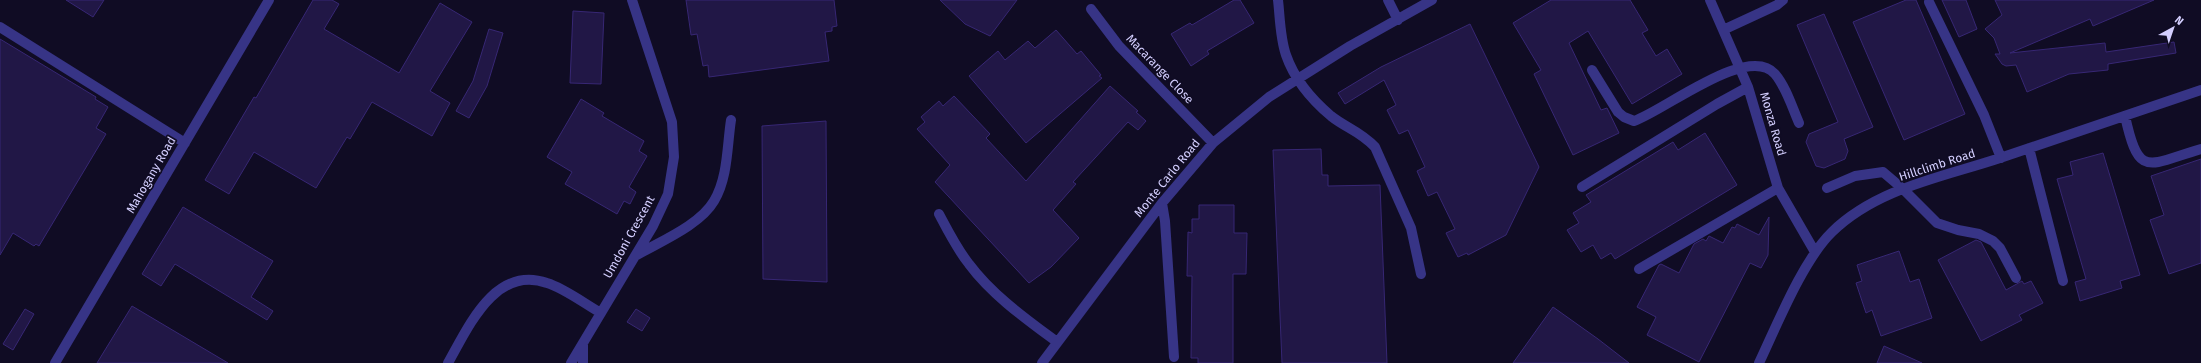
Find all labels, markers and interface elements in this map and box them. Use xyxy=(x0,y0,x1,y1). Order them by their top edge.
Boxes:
north arrow xyxy=(2153,8,2193,48)
text: N xyxy=(2172,13,2186,28)
street label: Macarange Close xyxy=(1123,31,1197,107)
street label: Monza Road xyxy=(1757,90,1789,158)
street label: Mahogany Road xyxy=(123,134,179,216)
street label: Monte Carlo Road xyxy=(1131,136,1203,220)
street label: Hillclimb Road xyxy=(1897,146,1977,184)
street label: Umdoni Crescent xyxy=(600,193,658,281)

